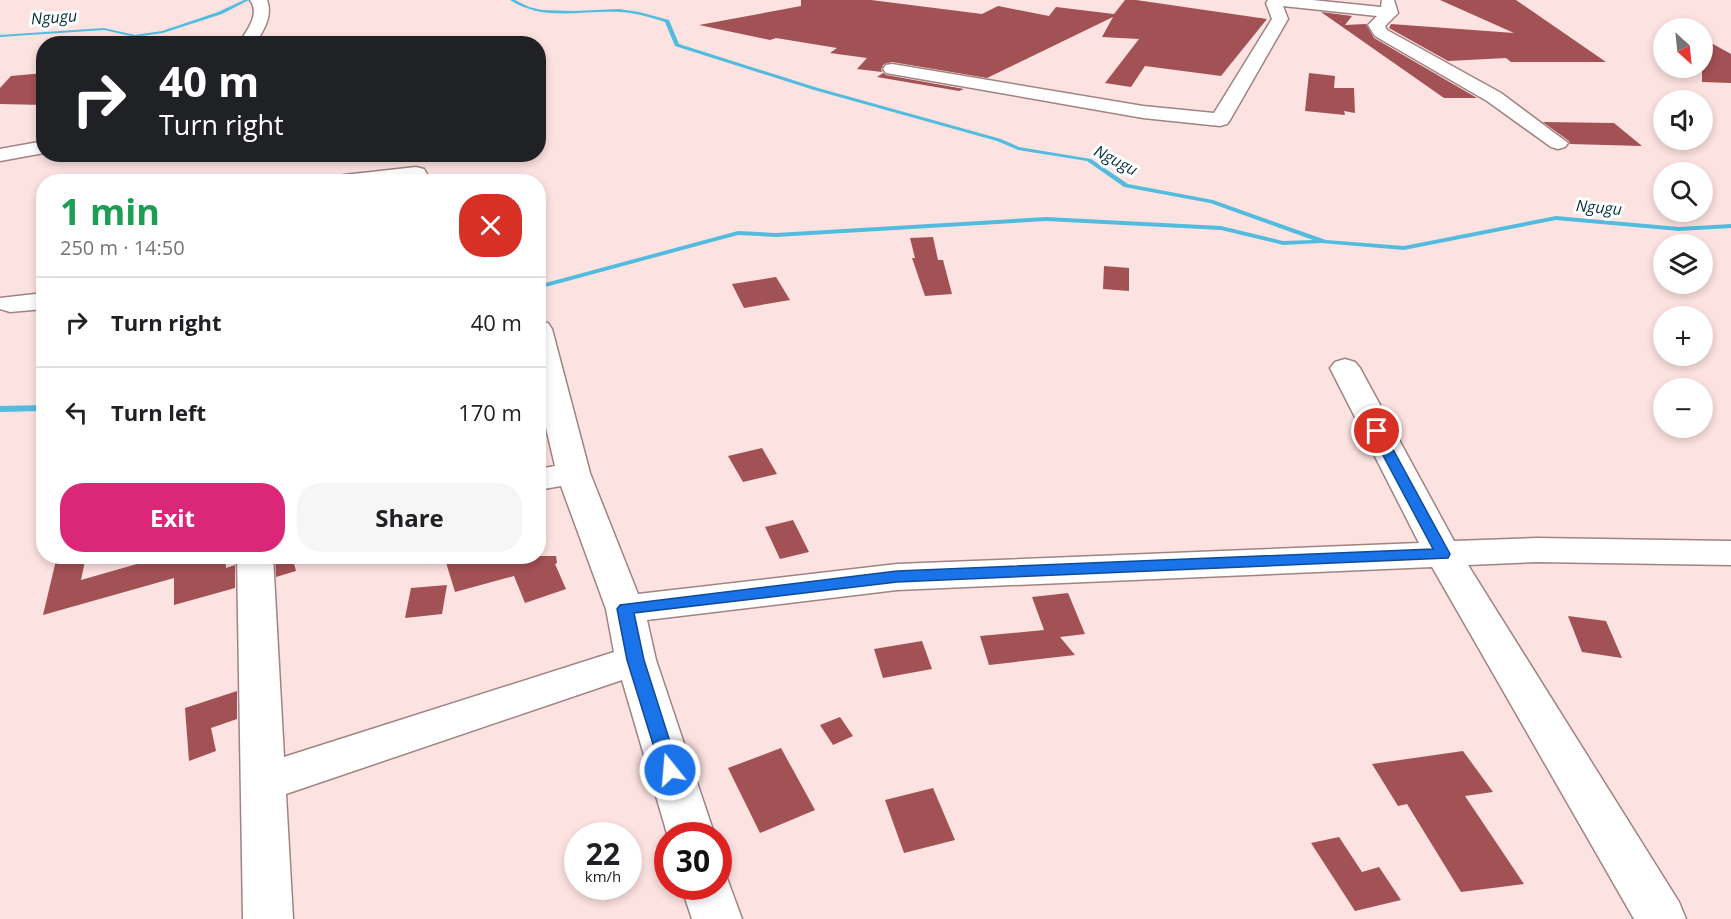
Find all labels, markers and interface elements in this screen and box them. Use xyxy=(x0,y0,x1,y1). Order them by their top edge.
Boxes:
water label: Ngugu xyxy=(30,4,78,30)
north arrow xyxy=(1653,18,1713,78)
map controls xyxy=(1653,18,1713,438)
text: 40 m xyxy=(159,52,259,109)
icon: right xyxy=(60,60,138,138)
button: sound xyxy=(1653,90,1713,150)
text: Turn right xyxy=(159,106,284,143)
water label: Ngugu xyxy=(1090,139,1142,181)
button: search xyxy=(1653,162,1713,222)
text: 1 min xyxy=(60,187,160,236)
button: close xyxy=(459,194,522,257)
water label: Ngugu xyxy=(1575,194,1623,220)
text: 250 m · 14:50 xyxy=(60,234,185,261)
button: layers xyxy=(1653,234,1713,294)
icon: right xyxy=(60,306,93,339)
button: + xyxy=(1653,306,1713,366)
text: Turn right xyxy=(111,307,222,337)
text: 40 m xyxy=(471,307,522,337)
button: − xyxy=(1653,378,1713,438)
icon: left xyxy=(60,396,93,429)
text: Turn left xyxy=(111,397,206,427)
text: 170 m xyxy=(458,397,522,427)
pin xyxy=(1351,405,1402,456)
icon: arrive xyxy=(1360,414,1393,447)
button: Exit xyxy=(60,483,285,552)
button: Share xyxy=(297,483,522,552)
position arrow xyxy=(638,738,702,802)
speed limit sign: 30 xyxy=(654,822,732,900)
text: 22 xyxy=(586,833,620,874)
text: km/h xyxy=(585,866,621,886)

